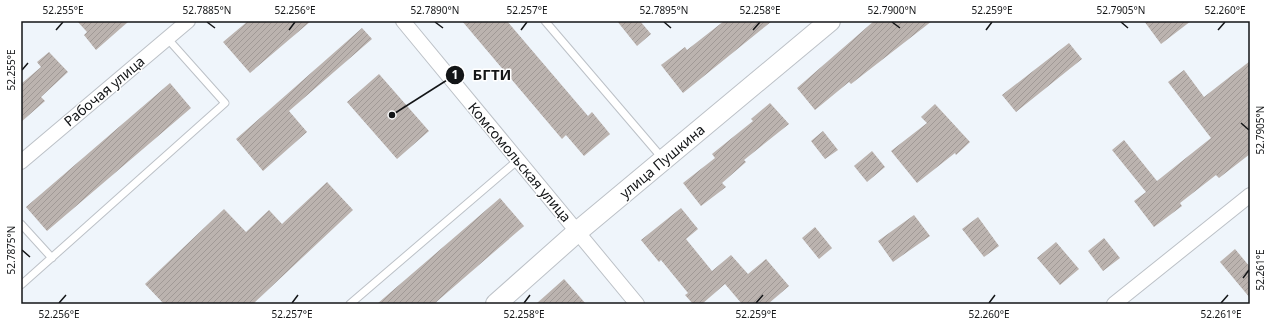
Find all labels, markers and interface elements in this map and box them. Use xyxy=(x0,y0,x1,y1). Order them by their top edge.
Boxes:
text: 52.255°E xyxy=(42,3,84,17)
text: 52.7885°N xyxy=(183,3,231,17)
text: 52.256°E xyxy=(274,3,316,17)
text: 52.7890°N xyxy=(411,3,459,17)
text: 52.257°E xyxy=(506,3,548,17)
text: 52.7895°N xyxy=(640,3,688,17)
text: 52.258°E xyxy=(739,3,781,17)
text: 52.7900°N xyxy=(868,3,916,17)
text: 52.259°E xyxy=(971,3,1013,17)
text: 52.7905°N xyxy=(1097,3,1145,17)
text: 52.260°E xyxy=(1204,3,1246,17)
text: 52.255°E xyxy=(4,49,18,91)
street label: Рабочая улица xyxy=(60,52,148,130)
callout: БГТИ xyxy=(445,61,520,88)
text: БГТИ xyxy=(472,64,512,84)
text: 1 xyxy=(452,66,458,83)
street label: Комсомольская улица xyxy=(464,98,576,226)
text: 52.7905°N xyxy=(1253,106,1267,154)
street label: улица Пушкина xyxy=(615,120,709,202)
text: 52.7875°N xyxy=(4,226,18,274)
text: 52.261°E xyxy=(1253,249,1267,291)
text: 52.256°E xyxy=(38,307,80,321)
text: 52.257°E xyxy=(271,307,313,321)
text: 52.258°E xyxy=(503,307,545,321)
text: 52.259°E xyxy=(735,307,777,321)
text: 52.260°E xyxy=(968,307,1010,321)
text: 52.261°E xyxy=(1200,307,1242,321)

